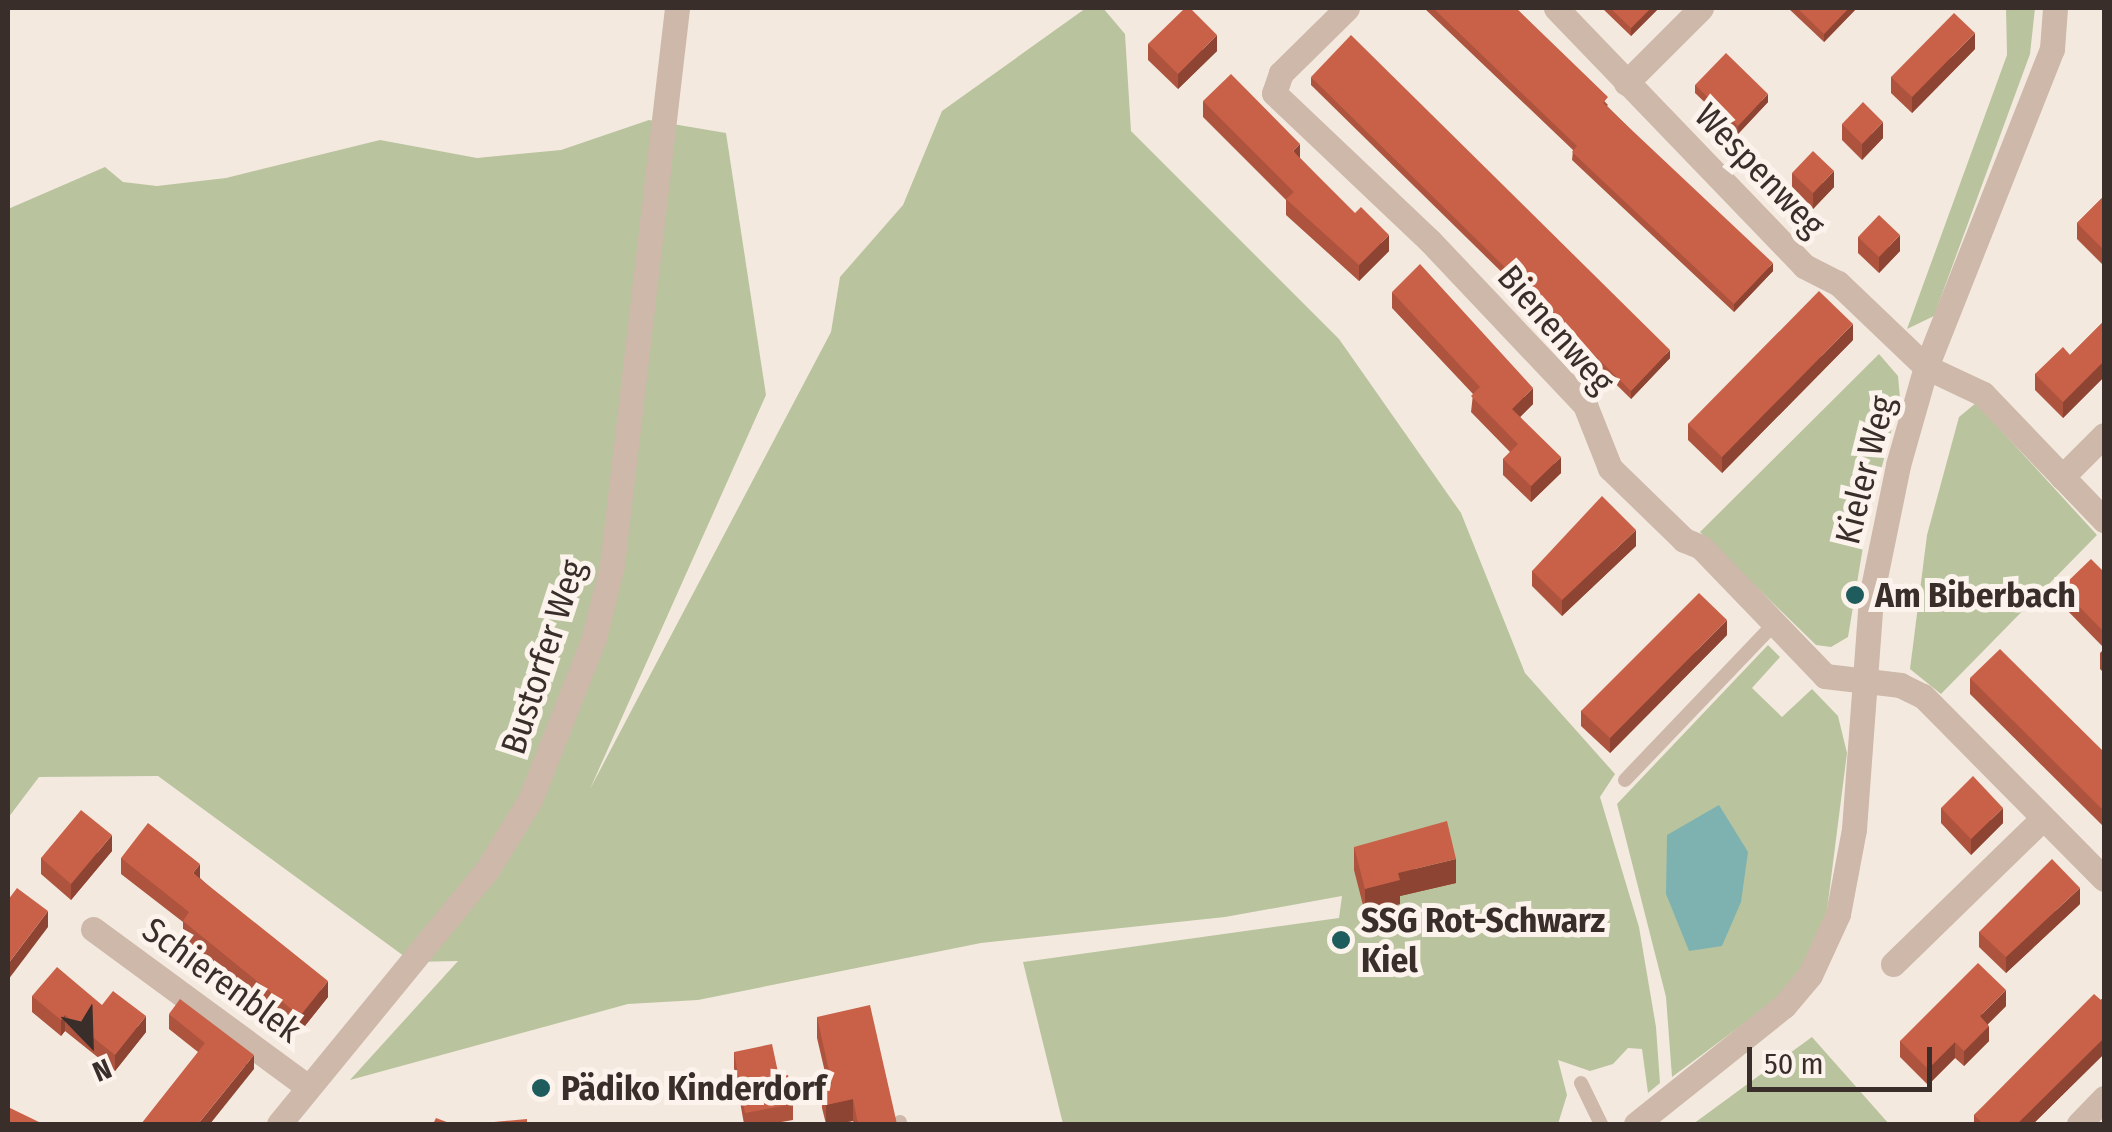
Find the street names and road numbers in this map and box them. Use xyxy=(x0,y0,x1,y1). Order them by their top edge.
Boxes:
street label: Wespenweg xyxy=(1686,95,1834,245)
street label: Bienenweg xyxy=(1489,256,1623,402)
street label: Kieler Weg xyxy=(1826,392,1904,548)
street label: Bustorfer Weg xyxy=(492,555,594,759)
street label: Schierenblek xyxy=(135,909,309,1051)

